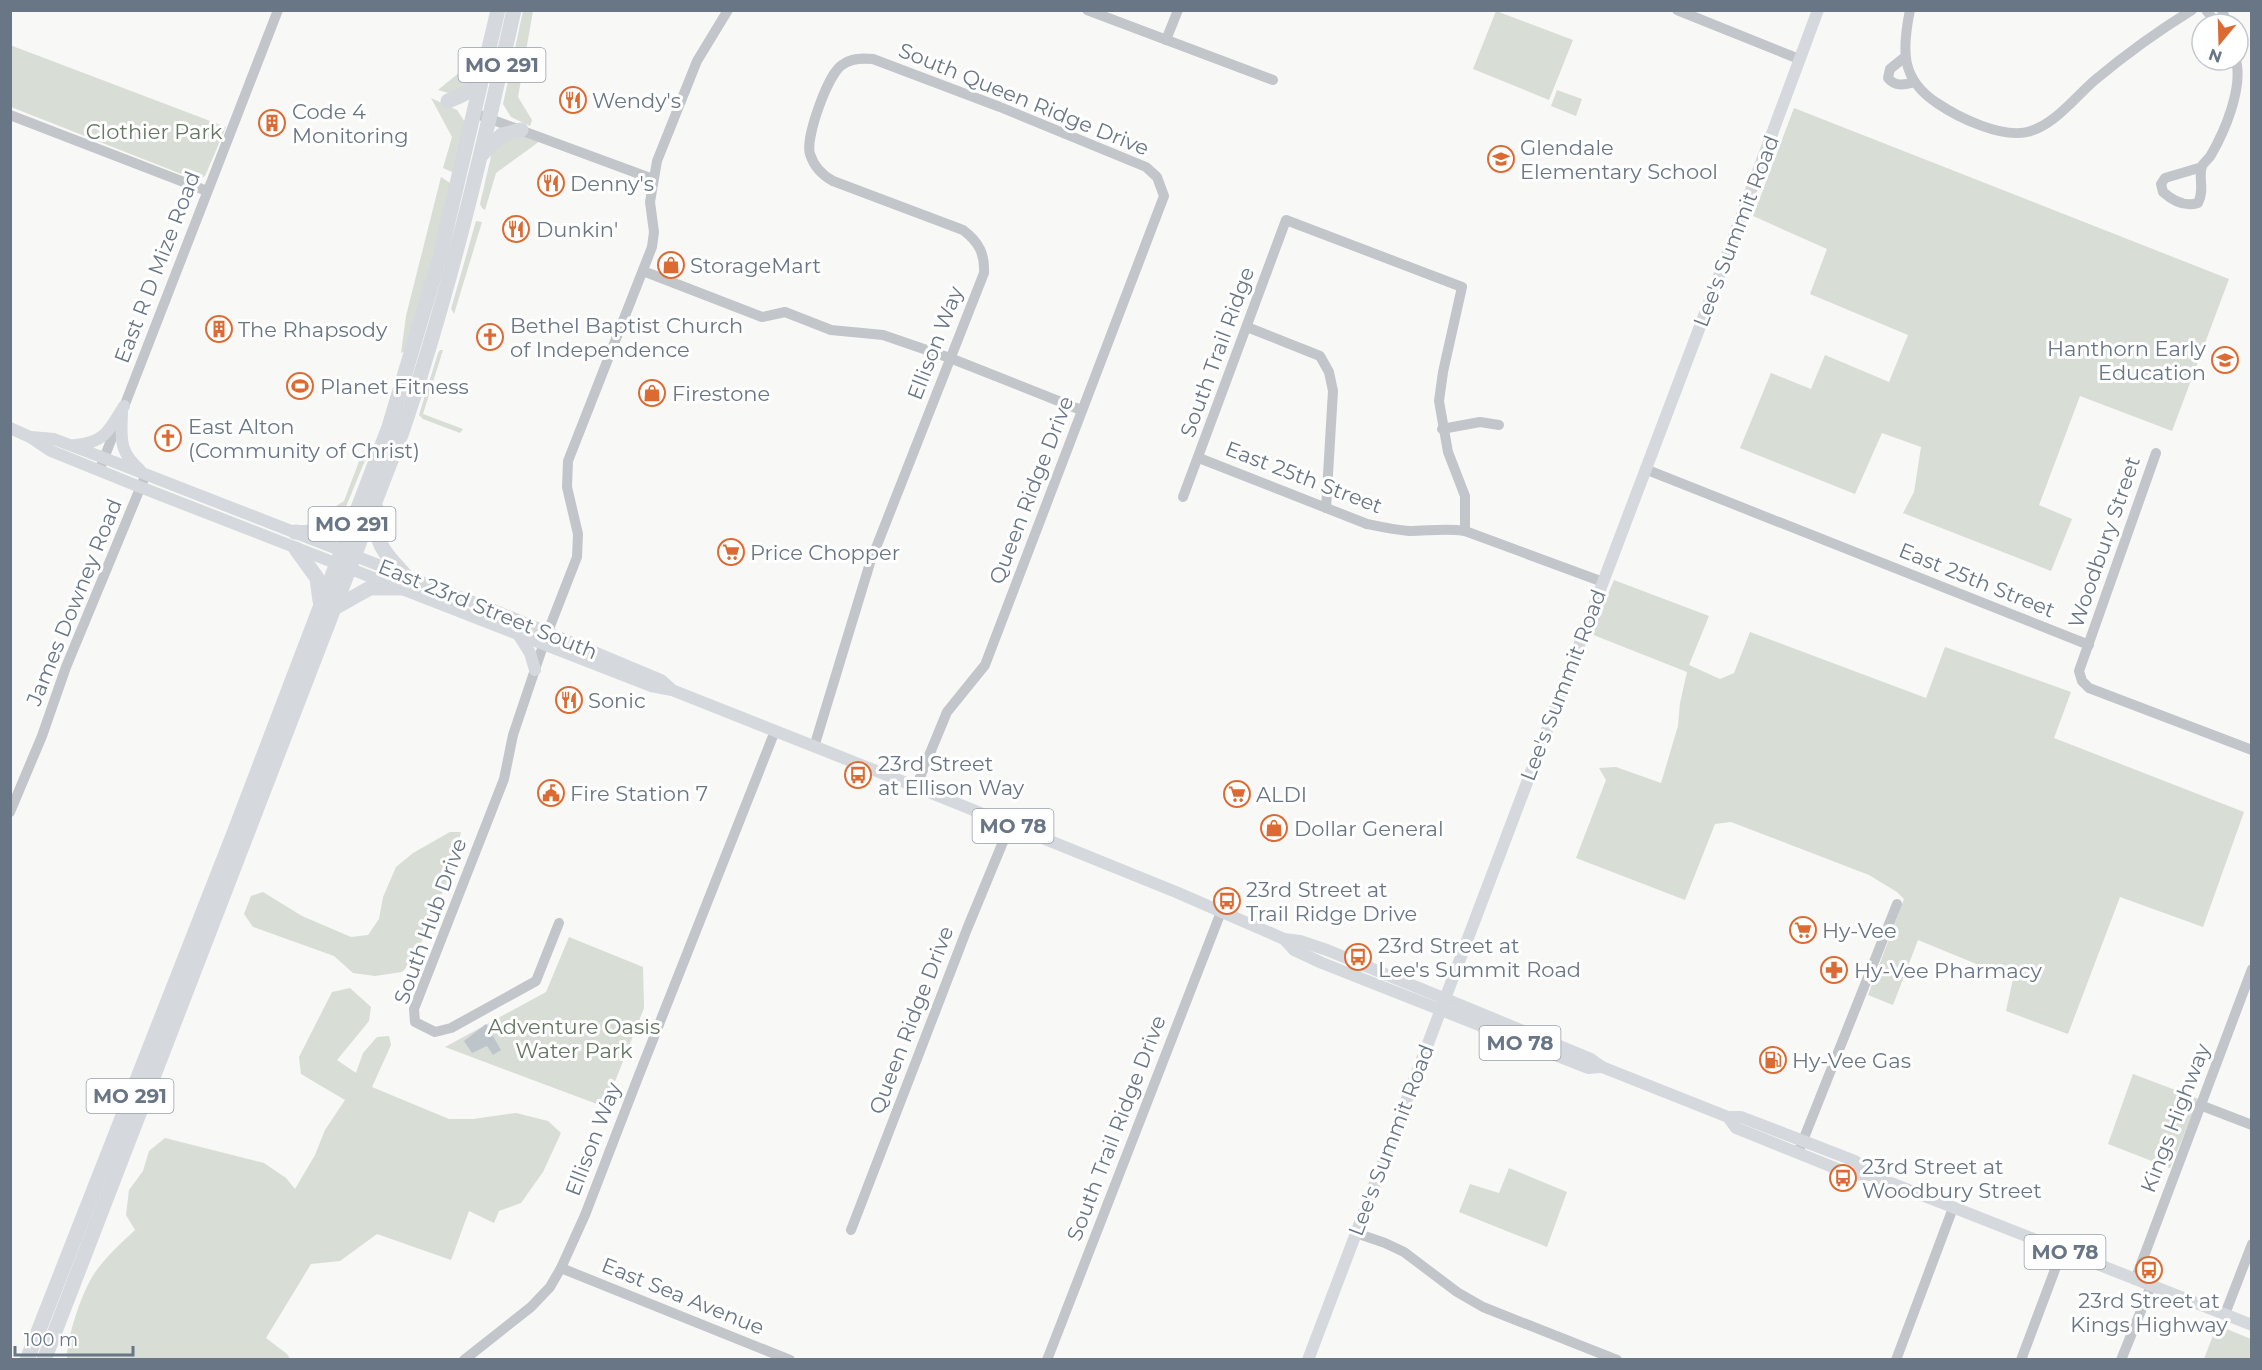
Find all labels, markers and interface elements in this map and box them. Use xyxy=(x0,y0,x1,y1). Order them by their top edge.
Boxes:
north arrow xyxy=(2190,12,2250,72)
street label: South Queen Ridge Drive xyxy=(895,37,1153,161)
text: N xyxy=(2206,45,2224,67)
road number: MO 291 xyxy=(458,48,546,82)
restaurant icon: Wendy's xyxy=(558,85,588,115)
place label: Wendy's xyxy=(592,88,681,113)
place label: Code 4 Monitoring xyxy=(292,99,409,148)
building icon: Code 4 Monitoring xyxy=(257,108,287,138)
park label: Clothier Park xyxy=(86,119,223,144)
street label: Lee's Summit Road xyxy=(1688,132,1784,330)
place label: Glendale Elementary School xyxy=(1520,135,1718,184)
school or university icon: Glendale Elementary School xyxy=(1486,144,1516,174)
street label: East R D Mize Road xyxy=(109,168,205,366)
restaurant icon: Denny's xyxy=(536,168,566,198)
place label: Denny's xyxy=(570,171,654,196)
restaurant icon: Dunkin' xyxy=(501,214,531,244)
place label: Dunkin' xyxy=(536,217,618,242)
shop icon: StorageMart xyxy=(656,250,686,280)
place label: StorageMart xyxy=(690,253,821,278)
street label: South Trail Ridge xyxy=(1175,264,1259,440)
street label: Ellison Way xyxy=(902,282,968,403)
place label: Bethel Baptist Church of Independence xyxy=(510,313,743,362)
building icon: The Rhapsody xyxy=(204,314,234,344)
place label: The Rhapsody xyxy=(238,317,388,342)
church icon: Bethel Baptist Church of Independence xyxy=(475,322,505,352)
place label: Hanthorn Early Education xyxy=(2047,336,2207,385)
school or university icon: Hanthorn Early Education xyxy=(2210,345,2240,375)
sports icon: Planet Fitness xyxy=(285,371,315,401)
place label: Planet Fitness xyxy=(320,374,469,399)
shop icon: Firestone xyxy=(637,378,667,408)
place label: Firestone xyxy=(672,381,770,406)
street label: Queen Ridge Drive xyxy=(984,392,1078,588)
place label: East Alton (Community of Christ) xyxy=(188,414,420,463)
church icon: East Alton (Community of Christ) xyxy=(153,423,183,453)
street label: East 25th Street xyxy=(1222,436,1386,518)
street label: Woodbury Street xyxy=(2063,453,2145,631)
street label: James Downey Road xyxy=(21,495,127,710)
road number: MO 291 xyxy=(308,507,395,541)
supermarket icon: Price Chopper xyxy=(716,537,746,567)
street label: East 25th Street xyxy=(1895,537,2059,623)
place label: Price Chopper xyxy=(750,540,900,565)
street label: East 23rd Street South xyxy=(375,554,601,664)
street label: Lee's Summit Road xyxy=(1515,586,1611,784)
restaurant icon: Sonic xyxy=(554,685,584,715)
place label: Sonic xyxy=(588,688,646,713)
place label: 23rd Street at Ellison Way xyxy=(878,751,1025,800)
bus stop icon: 23rd Street at Ellison Way xyxy=(843,760,873,790)
public building icon: Fire Station 7 xyxy=(536,778,566,808)
supermarket icon: ALDI xyxy=(1222,779,1252,809)
place label: Fire Station 7 xyxy=(570,781,708,806)
place label: ALDI xyxy=(1256,782,1307,807)
road number: MO 78 xyxy=(972,809,1054,843)
shop icon: Dollar General xyxy=(1259,813,1289,843)
place label: Dollar General xyxy=(1294,816,1444,841)
street label: South Hub Drive xyxy=(388,835,472,1007)
place label: 23rd Street at Trail Ridge Drive xyxy=(1246,877,1417,926)
bus stop icon: 23rd Street at Trail Ridge Drive xyxy=(1212,886,1242,916)
supermarket icon: Hy-Vee xyxy=(1788,915,1818,945)
place label: Hy-Vee xyxy=(1822,918,1897,943)
street label: Queen Ridge Drive xyxy=(864,922,958,1118)
place label: 23rd Street at Lee's Summit Road xyxy=(1378,933,1581,982)
bus stop icon: 23rd Street at Lee's Summit Road xyxy=(1343,942,1373,972)
pharmacy icon: Hy-Vee Pharmacy xyxy=(1819,955,1849,985)
place label: Hy-Vee Pharmacy xyxy=(1854,958,2042,983)
street label: South Trail Ridge Drive xyxy=(1061,1012,1171,1244)
park label: Adventure Oasis Water Park xyxy=(488,1014,660,1063)
road number: MO 78 xyxy=(1480,1026,1561,1060)
street label: Kings Highway xyxy=(2135,1039,2215,1196)
street label: Lee's Summit Road xyxy=(1343,1041,1439,1239)
fuel station icon: Hy-Vee Gas xyxy=(1758,1045,1788,1075)
place label: Hy-Vee Gas xyxy=(1792,1048,1911,1073)
street label: Ellison Way xyxy=(560,1078,626,1199)
road number: MO 291 xyxy=(86,1079,174,1113)
place label: 23rd Street at Woodbury Street xyxy=(1862,1154,2042,1203)
bus stop icon: 23rd Street at Woodbury Street xyxy=(1828,1163,1858,1193)
road number: MO 78 xyxy=(2024,1235,2106,1269)
street label: East Sea Avenue xyxy=(598,1252,768,1340)
bus stop icon: 23rd Street at Kings Highway xyxy=(2134,1255,2164,1285)
place label: 23rd Street at Kings Highway xyxy=(2070,1288,2228,1337)
scale bar xyxy=(15,1319,134,1357)
text: 100 m xyxy=(24,1329,78,1351)

